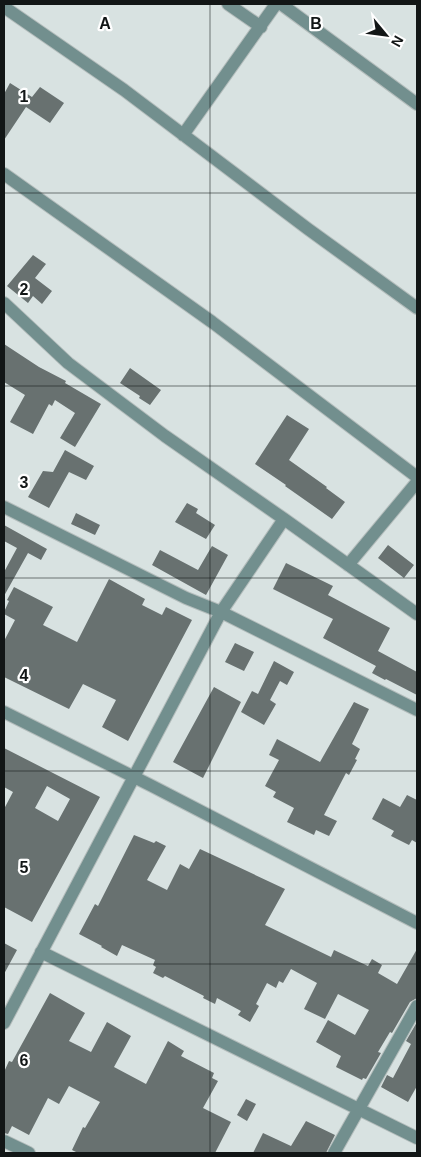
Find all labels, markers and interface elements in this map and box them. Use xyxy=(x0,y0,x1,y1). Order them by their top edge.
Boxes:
north arrow xyxy=(361,10,411,60)
text: A xyxy=(99,15,111,32)
text: B xyxy=(310,15,322,32)
text: N xyxy=(388,33,407,50)
text: 1 xyxy=(20,88,29,105)
text: 2 xyxy=(20,281,29,298)
text: 3 xyxy=(20,474,29,491)
text: 4 xyxy=(20,667,29,684)
text: 5 xyxy=(20,859,29,876)
text: 6 xyxy=(20,1052,29,1069)

